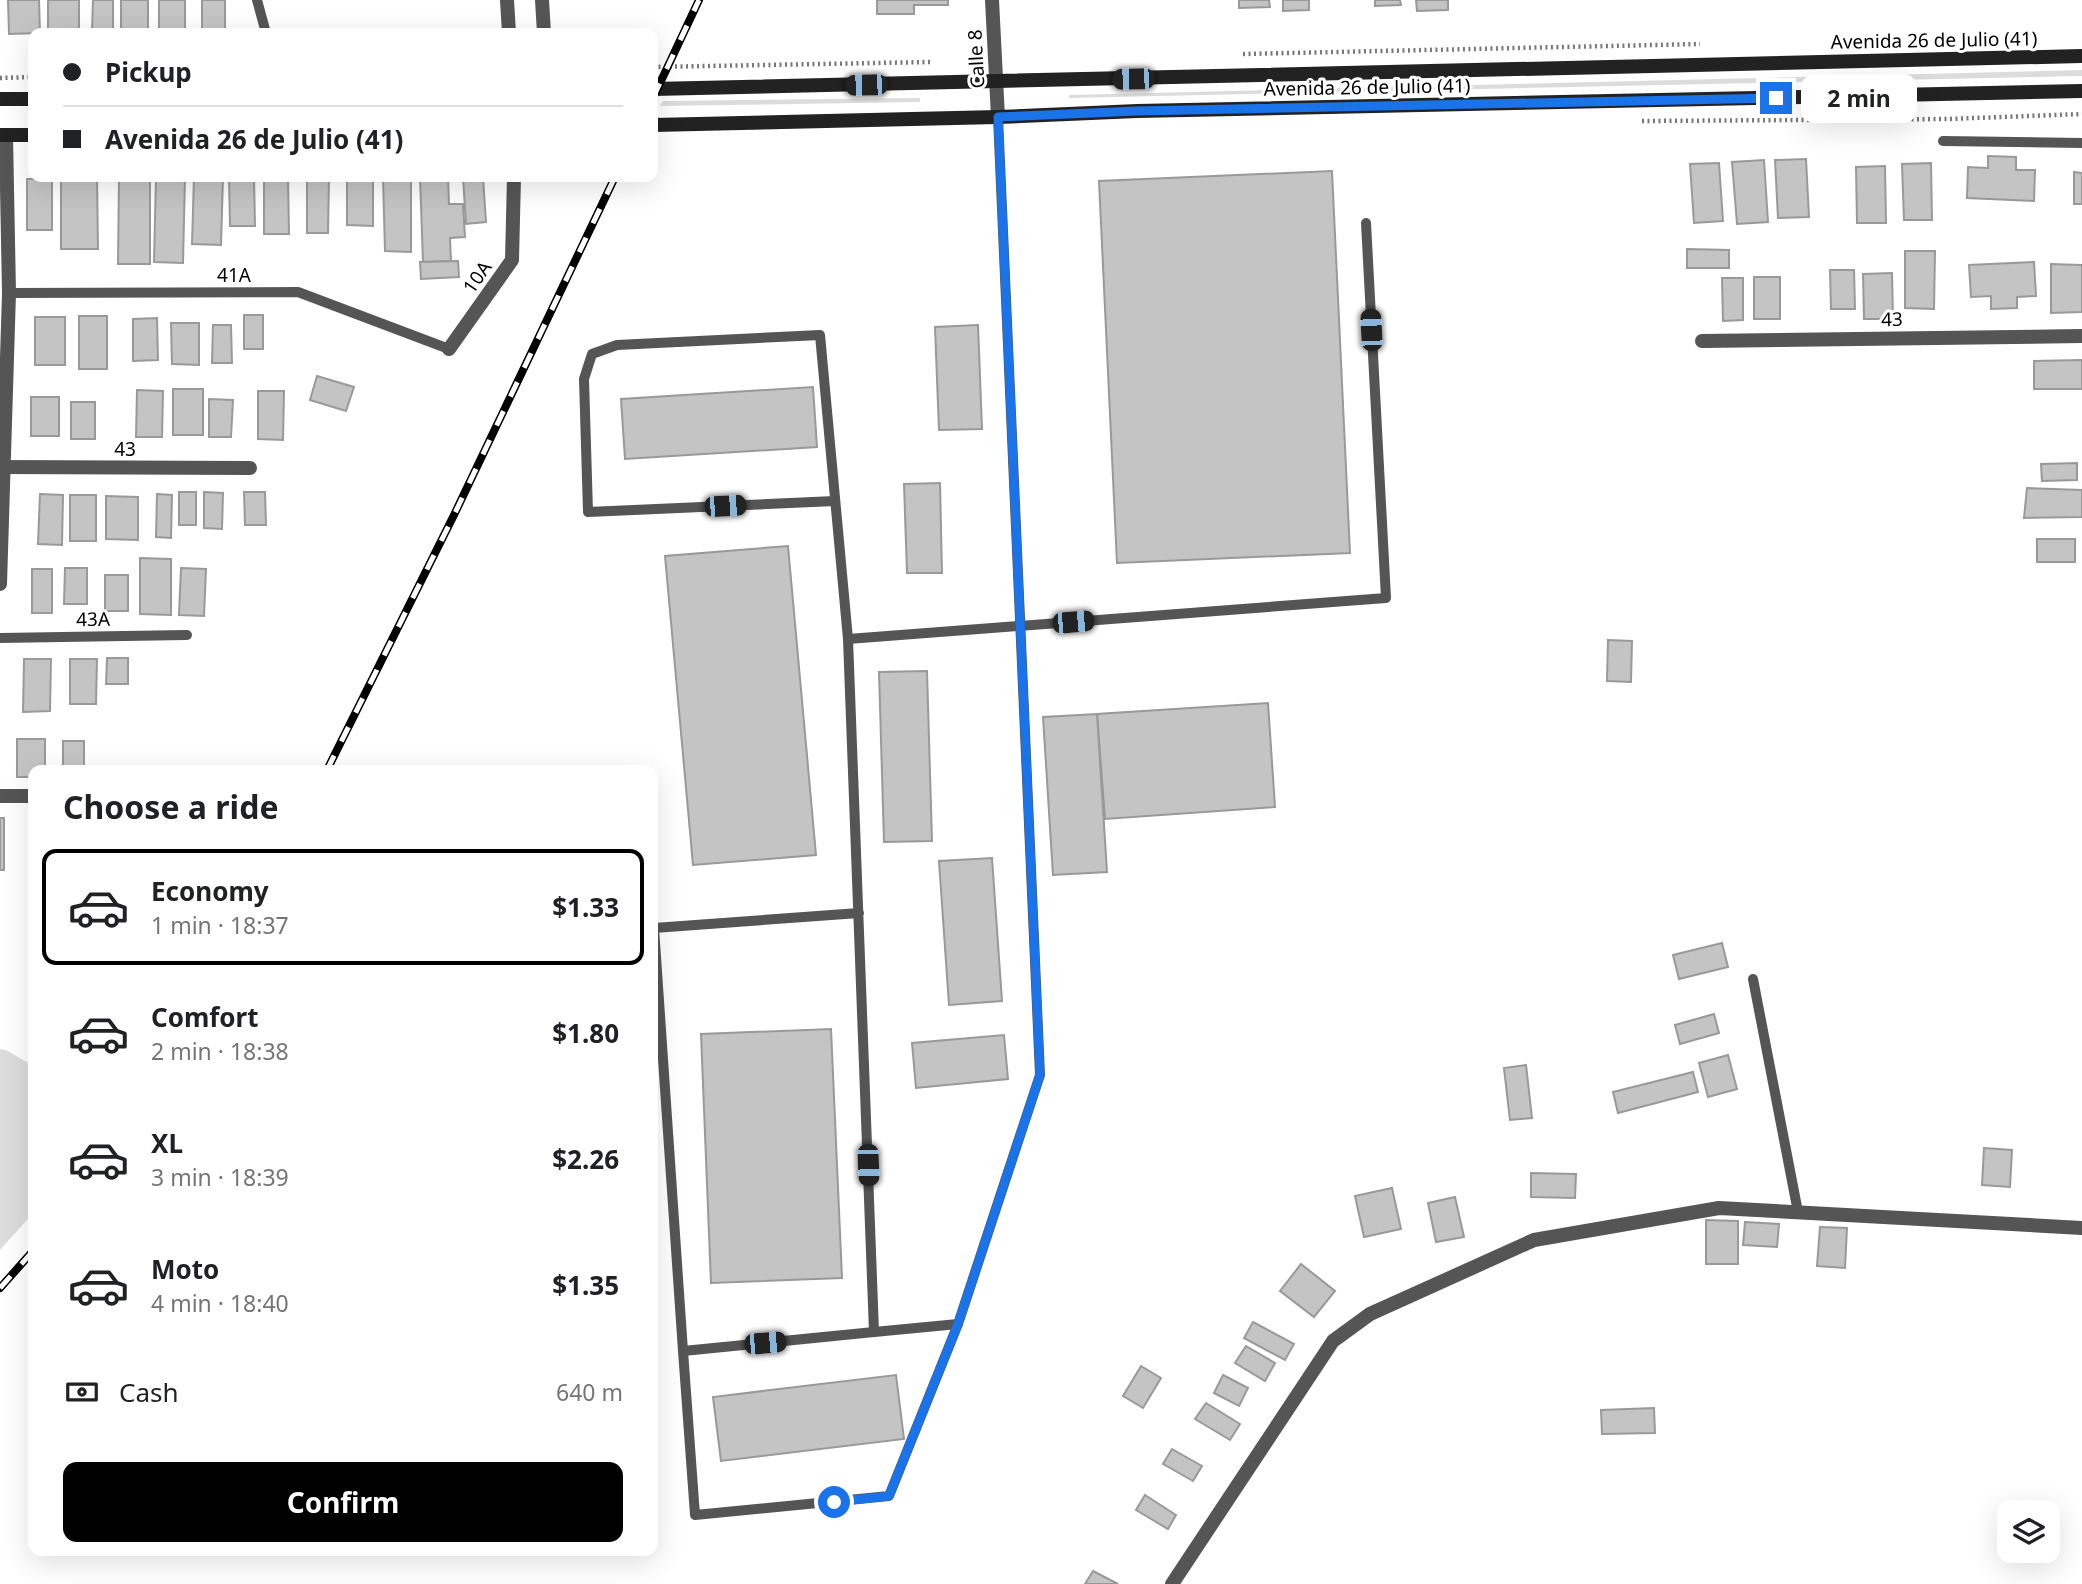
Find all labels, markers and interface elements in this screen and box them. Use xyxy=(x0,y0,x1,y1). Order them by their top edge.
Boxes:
street label: Avenida 26 de Julio (41) xyxy=(1830,25,2038,55)
street label: Calle 8 xyxy=(961,29,991,89)
text: Pickup xyxy=(105,54,192,90)
car xyxy=(1112,68,1155,90)
street label: Avenida 26 de Julio (41) xyxy=(1263,72,1471,102)
car xyxy=(845,74,888,96)
callout: 2 min xyxy=(1800,74,1916,122)
route end xyxy=(1760,82,1792,114)
text: 2 min xyxy=(1827,82,1891,114)
text: Avenida 26 de Julio (41) xyxy=(105,121,403,157)
street label: 10A xyxy=(457,255,498,298)
street label: 41A xyxy=(217,262,252,288)
street label: 43 xyxy=(1881,306,1903,332)
car xyxy=(1360,308,1383,352)
street label: 43 xyxy=(114,436,136,462)
car xyxy=(704,494,747,518)
street label: 43A xyxy=(76,606,111,632)
car xyxy=(1052,610,1095,634)
text: Choose a ride xyxy=(63,785,279,828)
text: Economy xyxy=(151,873,269,909)
icon: car xyxy=(67,876,130,939)
text: $1.33 xyxy=(552,889,619,925)
text: 1 min · 18:37 xyxy=(151,909,289,941)
text: Comfort xyxy=(151,999,259,1035)
icon: car xyxy=(67,1002,130,1065)
text: $1.80 xyxy=(552,1015,619,1051)
text: 2 min · 18:38 xyxy=(151,1035,289,1067)
text: XL xyxy=(151,1125,183,1161)
icon: car xyxy=(67,1128,130,1191)
text: $2.26 xyxy=(552,1141,619,1177)
car xyxy=(857,1144,880,1186)
text: 3 min · 18:39 xyxy=(151,1161,289,1193)
text: Moto xyxy=(151,1251,219,1287)
icon: car xyxy=(67,1254,130,1317)
text: $1.35 xyxy=(552,1267,619,1303)
text: 4 min · 18:40 xyxy=(151,1287,289,1319)
car xyxy=(744,1331,787,1355)
icon: cash xyxy=(63,1373,101,1411)
text: Cash xyxy=(119,1374,179,1410)
text: 640 m xyxy=(556,1376,623,1408)
button: Confirm xyxy=(63,1462,623,1542)
route start xyxy=(818,1486,850,1518)
map controls xyxy=(1997,1500,2060,1563)
button: layers xyxy=(1997,1500,2060,1563)

